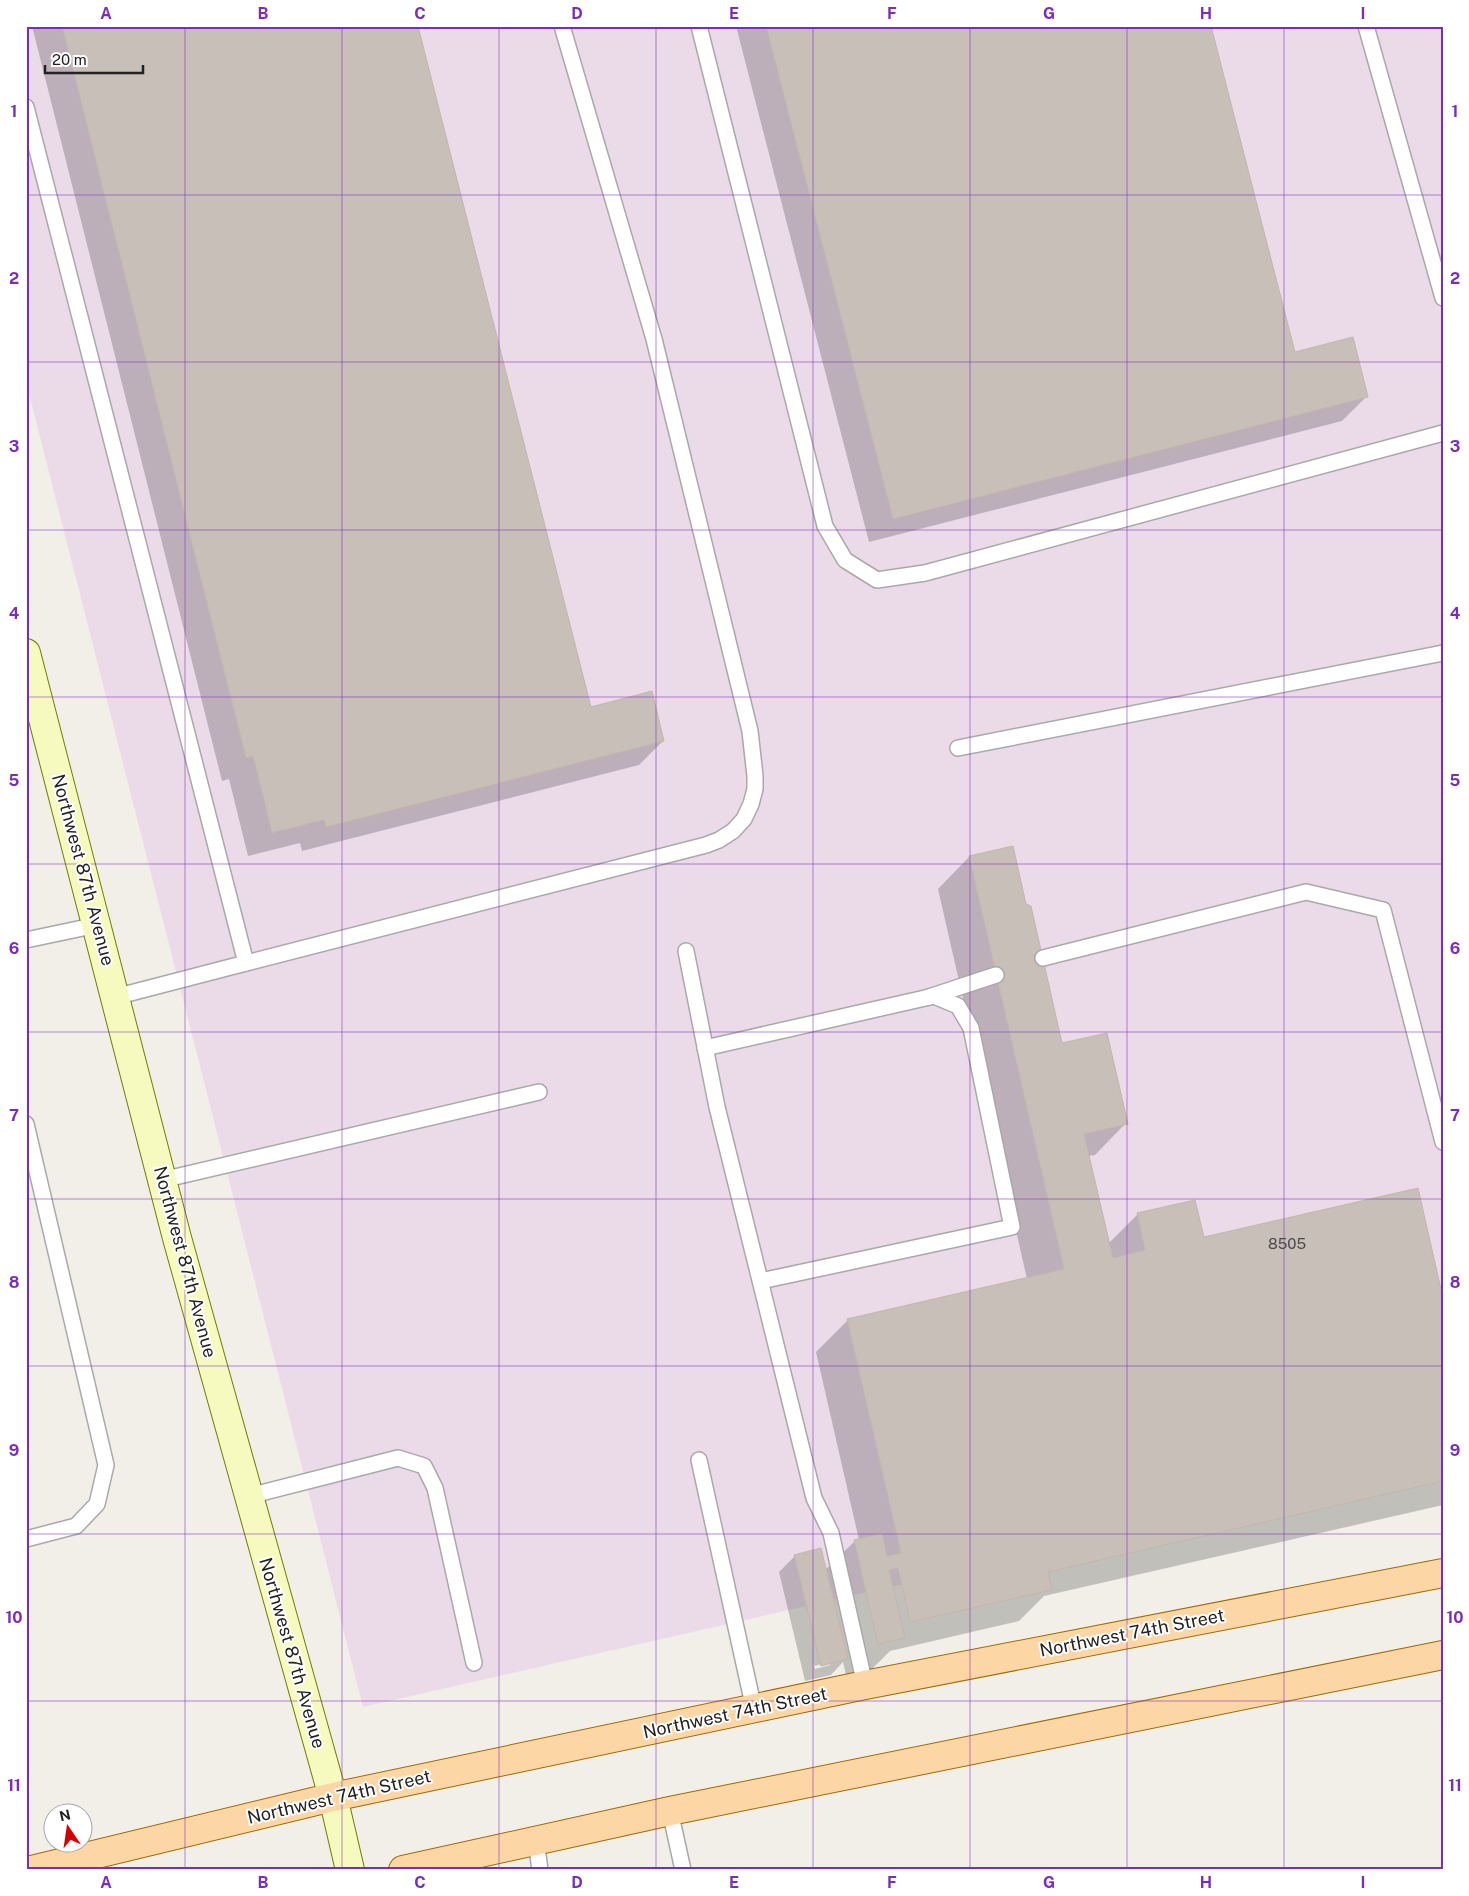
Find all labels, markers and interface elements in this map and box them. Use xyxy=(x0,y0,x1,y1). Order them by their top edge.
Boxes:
text: A xyxy=(100,4,112,23)
text: B xyxy=(258,4,269,23)
text: C xyxy=(414,4,426,23)
text: D xyxy=(571,4,583,23)
text: E xyxy=(729,4,739,23)
text: F xyxy=(887,4,897,23)
text: G xyxy=(1043,4,1055,23)
text: H xyxy=(1200,4,1212,23)
text: I xyxy=(1361,4,1365,23)
scale bar xyxy=(45,42,142,74)
text: 20 m xyxy=(52,51,87,68)
text: 1 xyxy=(11,102,17,121)
text: 1 xyxy=(1452,102,1458,121)
text: 2 xyxy=(9,269,19,288)
text: 2 xyxy=(1450,269,1460,288)
text: 3 xyxy=(9,437,19,456)
text: 3 xyxy=(1450,437,1460,456)
text: 4 xyxy=(9,604,20,623)
text: 4 xyxy=(1450,604,1461,623)
text: 5 xyxy=(9,771,20,790)
text: 5 xyxy=(1450,771,1461,790)
street label: Northwest 87th Avenue xyxy=(48,772,119,968)
text: 6 xyxy=(9,939,19,958)
text: 6 xyxy=(1450,939,1460,958)
text: 7 xyxy=(9,1106,19,1125)
text: 7 xyxy=(1450,1106,1460,1125)
street label: Northwest 87th Avenue xyxy=(150,1164,221,1360)
house number: 8505 xyxy=(1268,1235,1306,1252)
text: 8 xyxy=(9,1273,20,1292)
text: 8 xyxy=(1450,1273,1461,1292)
text: 9 xyxy=(9,1441,19,1460)
text: 9 xyxy=(1450,1441,1460,1460)
street label: Northwest 87th Avenue xyxy=(255,1555,330,1751)
street label: Northwest 74th Street xyxy=(1038,1604,1226,1661)
text: 10 xyxy=(5,1608,23,1627)
text: 10 xyxy=(1446,1608,1464,1627)
street label: Northwest 74th Street xyxy=(641,1683,829,1742)
street label: Northwest 74th Street xyxy=(245,1765,433,1828)
text: 11 xyxy=(7,1776,21,1795)
text: 11 xyxy=(1448,1776,1462,1795)
north arrow xyxy=(42,1804,92,1854)
text: N xyxy=(58,1806,72,1824)
text: A xyxy=(100,1873,112,1892)
text: B xyxy=(258,1873,269,1892)
text: C xyxy=(414,1873,426,1892)
text: D xyxy=(571,1873,583,1892)
text: E xyxy=(729,1873,739,1892)
text: F xyxy=(887,1873,897,1892)
text: G xyxy=(1043,1873,1055,1892)
text: H xyxy=(1200,1873,1212,1892)
text: I xyxy=(1361,1873,1365,1892)

